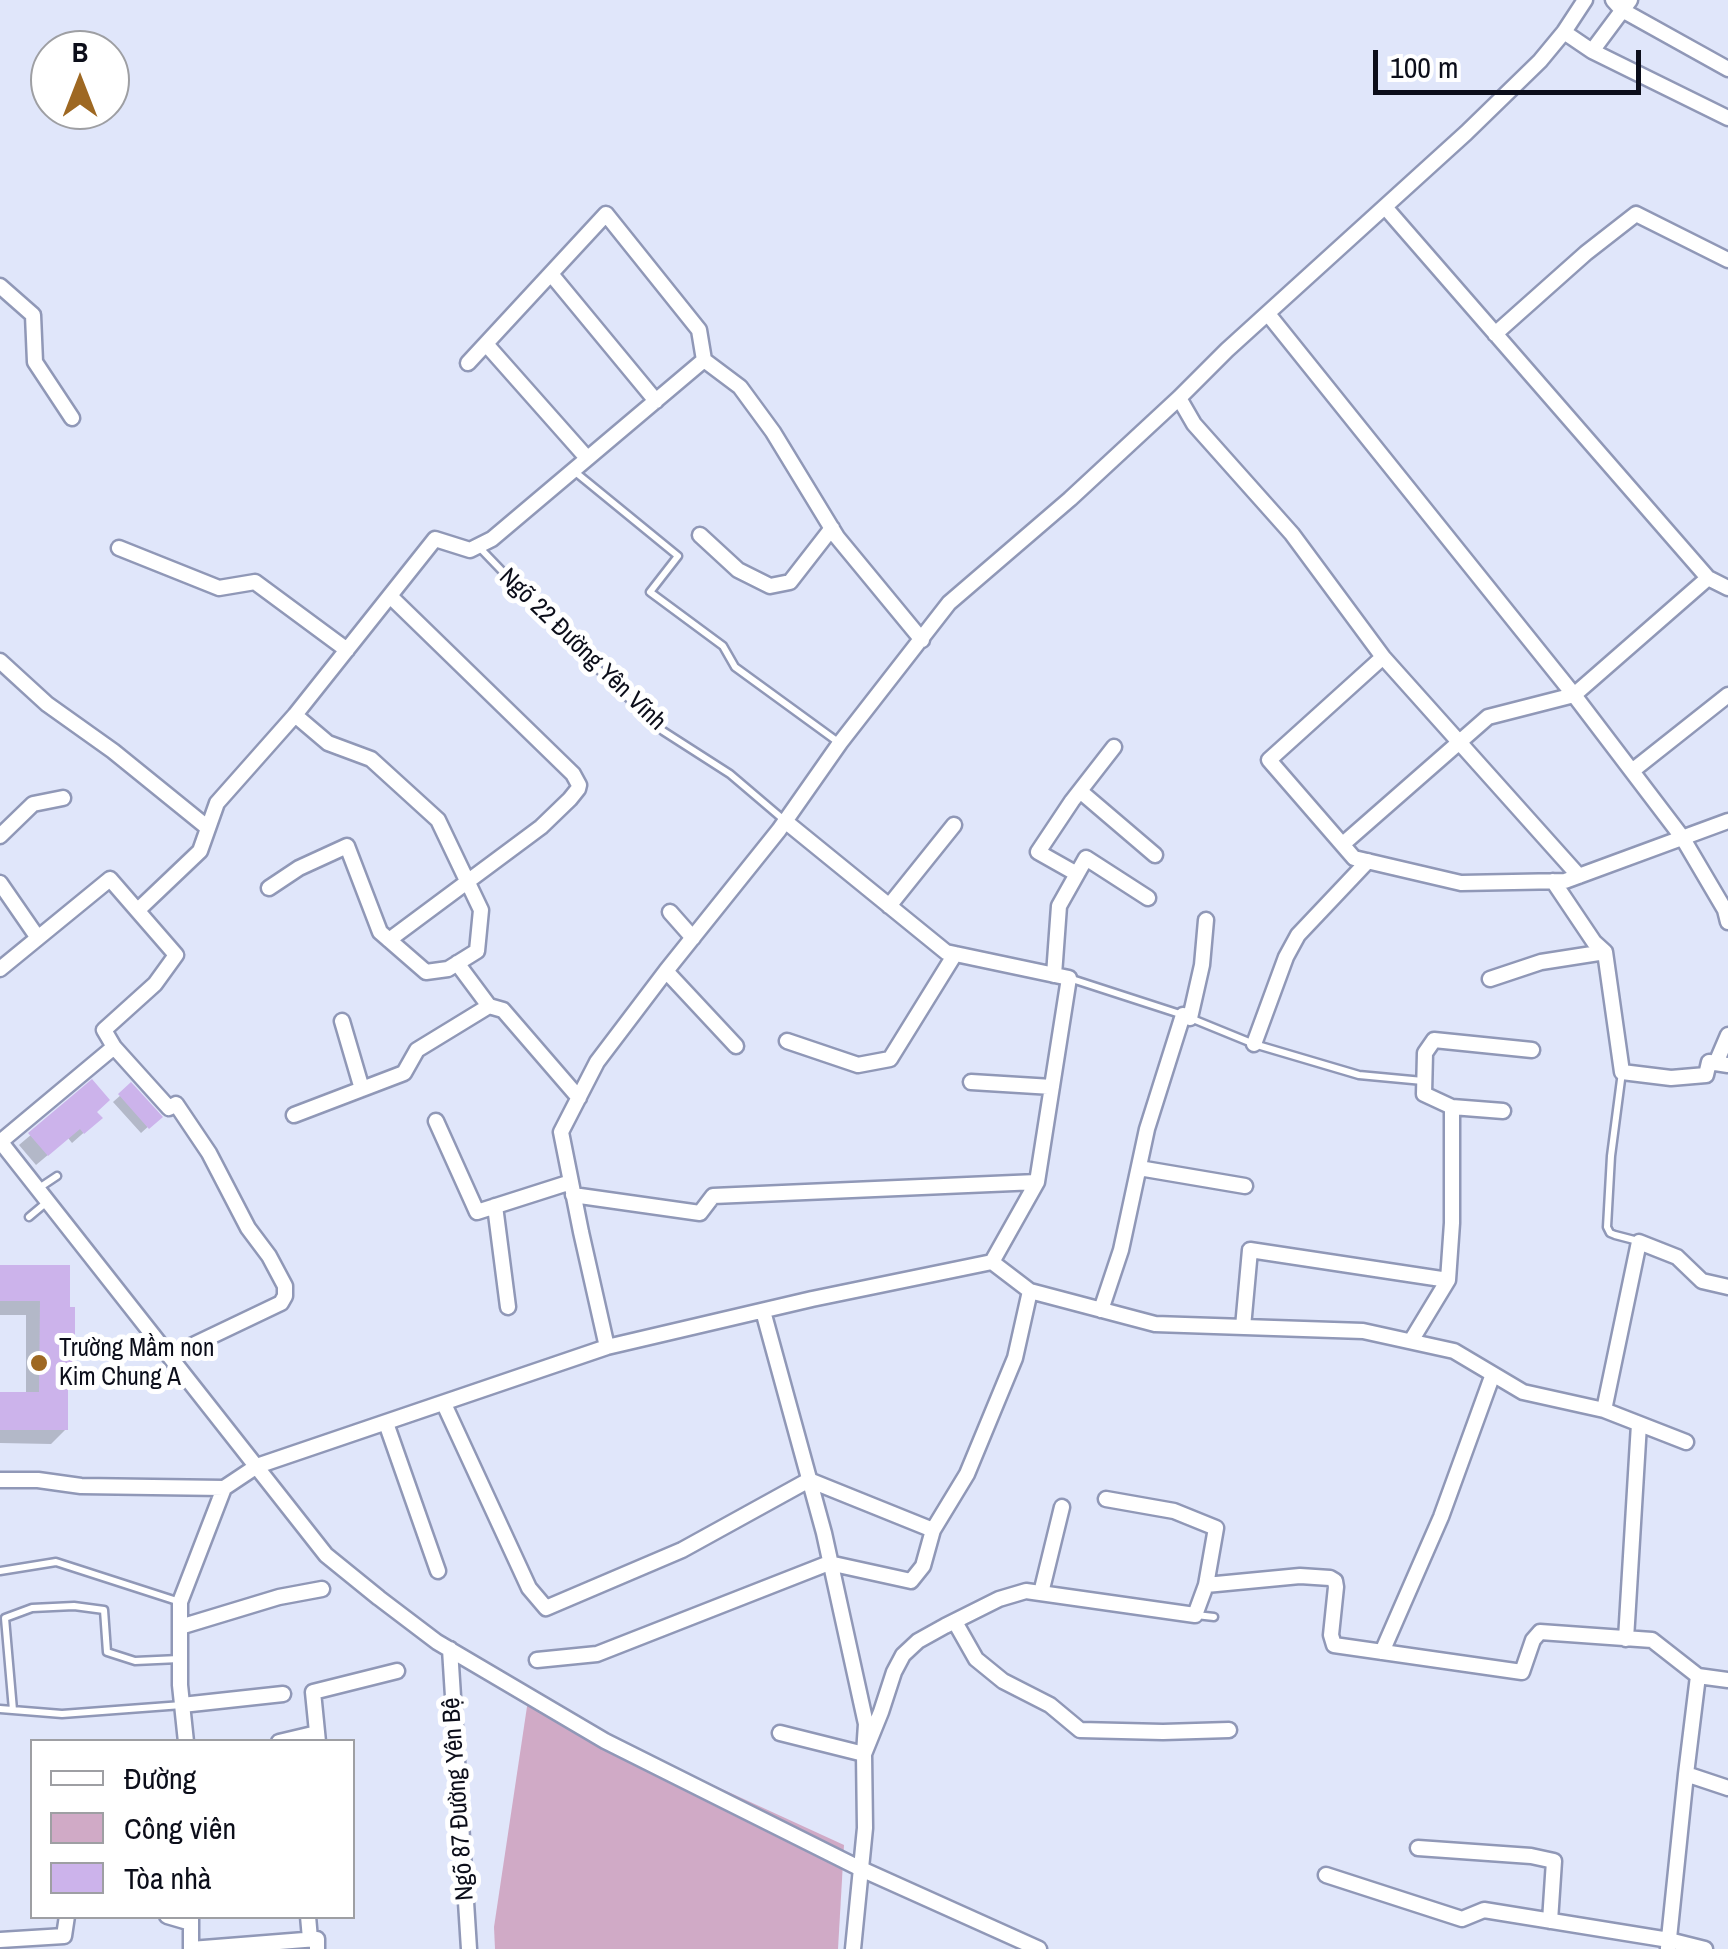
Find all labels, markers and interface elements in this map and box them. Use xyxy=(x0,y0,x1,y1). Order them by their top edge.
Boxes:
north arrow xyxy=(30,30,130,130)
scale bar xyxy=(1378,30,1646,92)
text: B xyxy=(72,33,88,71)
text: 100 m xyxy=(1390,47,1458,87)
street label: Ngõ 22 Đường Yên Vĩnh xyxy=(492,563,672,737)
place label: Trường Mầm non Kim Chung A xyxy=(59,1334,214,1393)
marker: Trường Mầm non Kim Chung A xyxy=(28,1352,50,1374)
street label: Ngõ 87 Đường Yên Bệ xyxy=(437,1697,481,1901)
legend xyxy=(30,1739,355,1919)
text: Đường xyxy=(124,1758,196,1798)
text: Công viên xyxy=(124,1808,236,1848)
text: Tòa nhà xyxy=(124,1858,212,1898)

